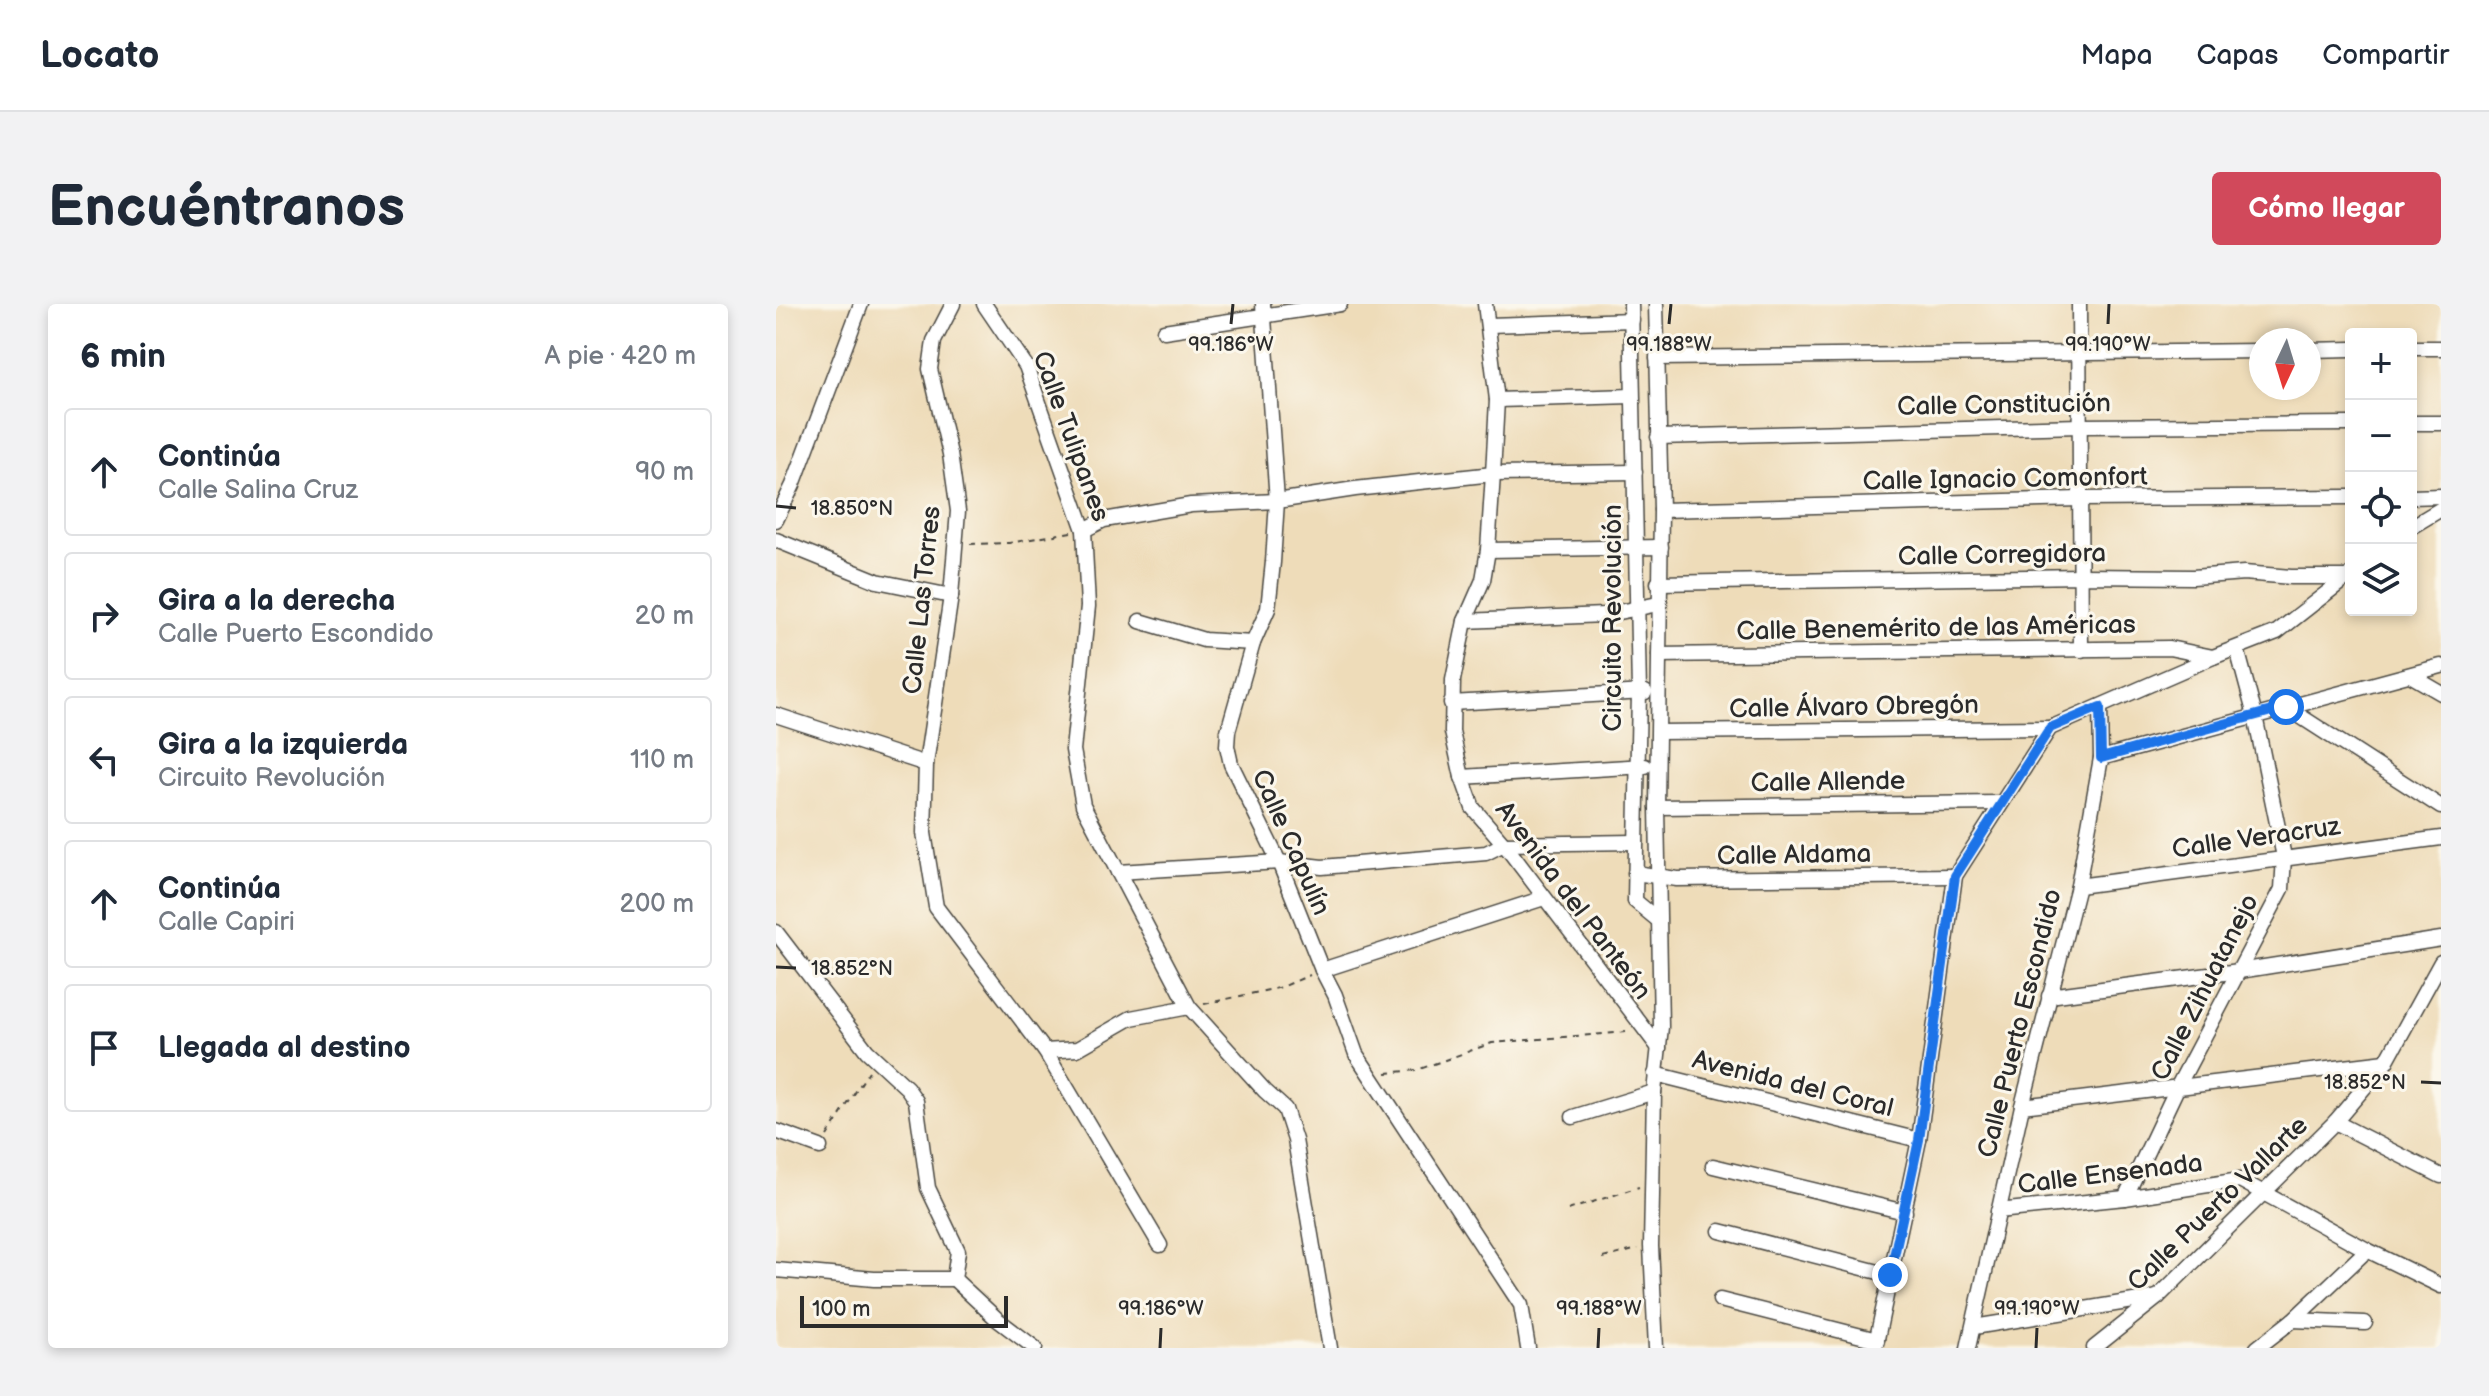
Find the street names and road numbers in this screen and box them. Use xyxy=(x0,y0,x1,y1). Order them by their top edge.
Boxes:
street label: Calle Tulipanes xyxy=(1025,347,1116,526)
street label: Calle Constitución xyxy=(1897,388,2111,423)
street label: Calle Ignacio Comonfort xyxy=(1862,462,2148,497)
street label: Calle Las Torres xyxy=(897,504,948,696)
street label: Circuito Revolución xyxy=(1598,504,1629,732)
street label: Calle Corregidora xyxy=(1898,538,2106,573)
street label: Calle Benemérito de las Américas xyxy=(1736,610,2136,647)
street label: Calle Álvaro Obregón xyxy=(1729,688,1979,725)
street label: Calle Capulín xyxy=(1245,765,1337,920)
street label: Calle Allende xyxy=(1750,766,1906,799)
street label: Avenida del Panteón xyxy=(1488,796,1657,1006)
street label: Calle Veracruz xyxy=(2170,811,2343,866)
street label: Calle Aldama xyxy=(1717,839,1871,872)
street label: Calle Puerto Escondido xyxy=(1972,886,2069,1161)
street label: Calle Zihuatanejo xyxy=(2145,889,2266,1086)
street label: Avenida del Coral xyxy=(1689,1044,1896,1124)
street label: Calle Puerto Vallarte xyxy=(2122,1110,2315,1298)
street label: Calle Ensenada xyxy=(2016,1148,2204,1201)

